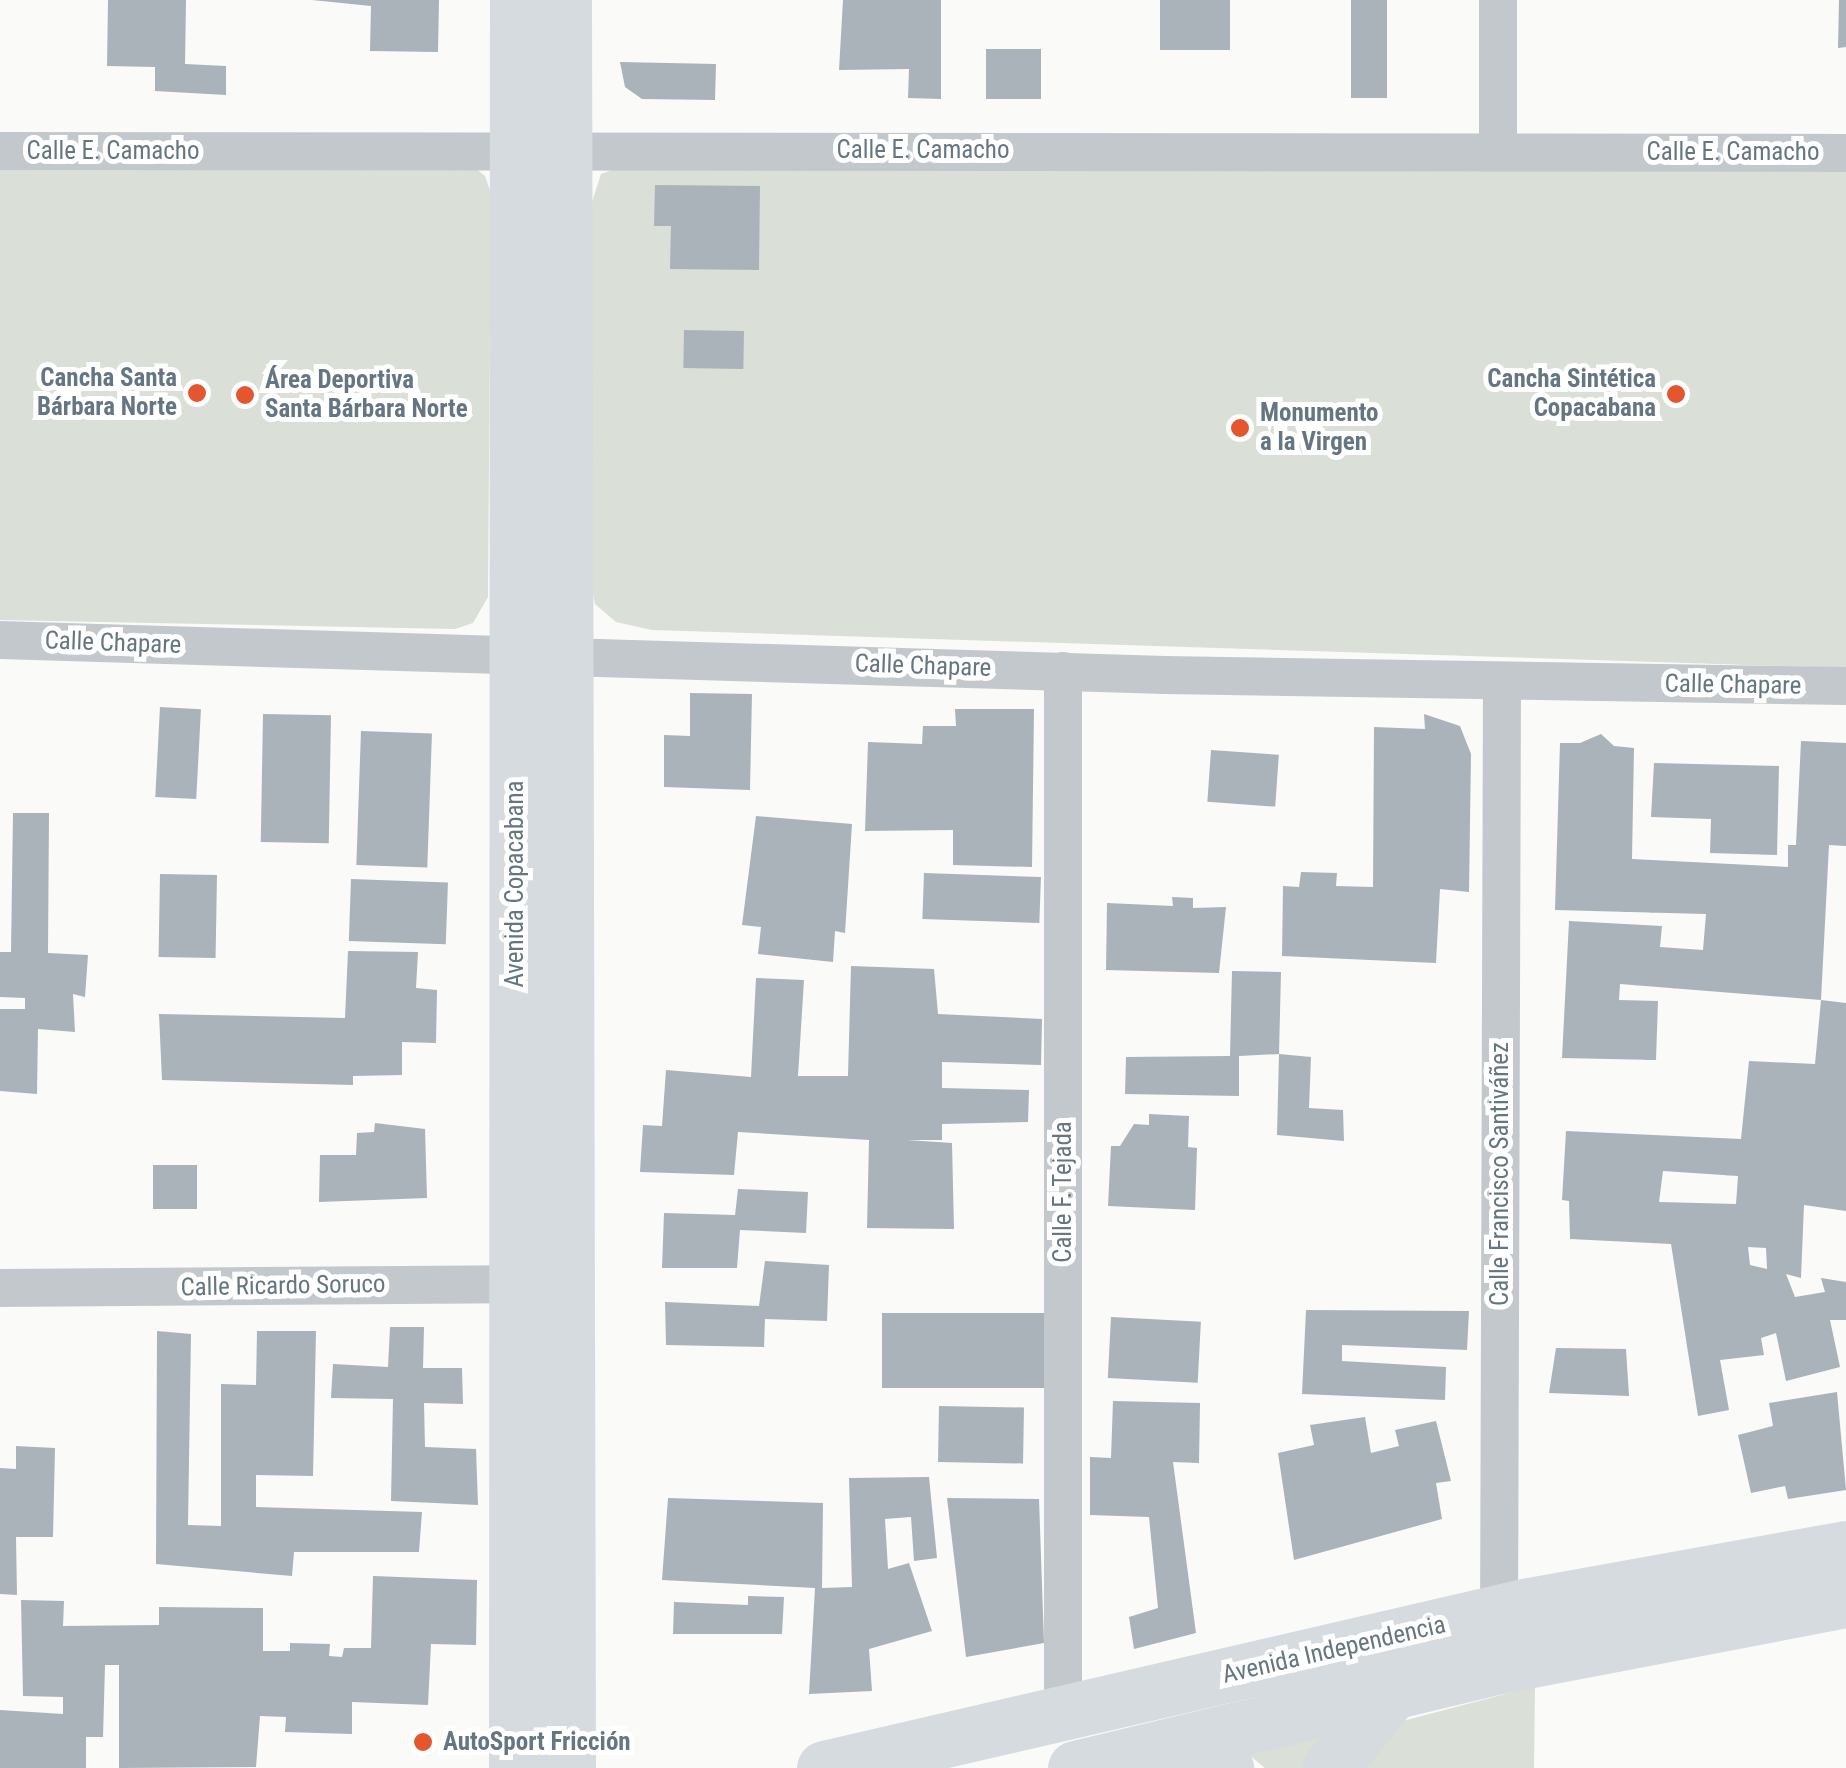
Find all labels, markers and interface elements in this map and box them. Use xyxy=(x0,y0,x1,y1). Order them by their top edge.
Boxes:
street label: Calle E. Camacho xyxy=(837,135,1009,165)
street label: Calle E. Camacho xyxy=(27,136,199,166)
street label: Calle E. Camacho xyxy=(1647,137,1819,167)
place label: Cancha Santa Bárbara Norte xyxy=(37,364,177,423)
place label: Cancha Sintética Copacabana xyxy=(1487,365,1656,424)
place label: Área Deportiva Santa Bárbara Norte xyxy=(265,366,468,425)
marker: Cancha Santa Bárbara Norte xyxy=(186,382,208,404)
marker: Cancha Sintética Copacabana xyxy=(1665,383,1687,405)
marker: Área Deportiva Santa Bárbara Norte xyxy=(234,384,256,406)
place label: Monumento a la Virgen xyxy=(1260,399,1379,458)
marker: Monumento a la Virgen xyxy=(1229,417,1251,439)
street label: Calle Chapare xyxy=(44,626,182,660)
street label: Calle Chapare xyxy=(854,649,992,683)
street label: Calle Chapare xyxy=(1664,669,1802,701)
street label: Avenida Copacabana xyxy=(500,781,530,987)
street label: Calle Francisco Santiváñez xyxy=(1485,1042,1515,1306)
street label: Calle F. Tejada xyxy=(1048,1121,1078,1263)
street label: Calle Ricardo Soruco xyxy=(180,1269,386,1303)
street label: Avenida Independencia xyxy=(1219,1610,1449,1690)
place label: AutoSport Fricción xyxy=(443,1727,631,1757)
marker: AutoSport Fricción xyxy=(412,1731,434,1753)

